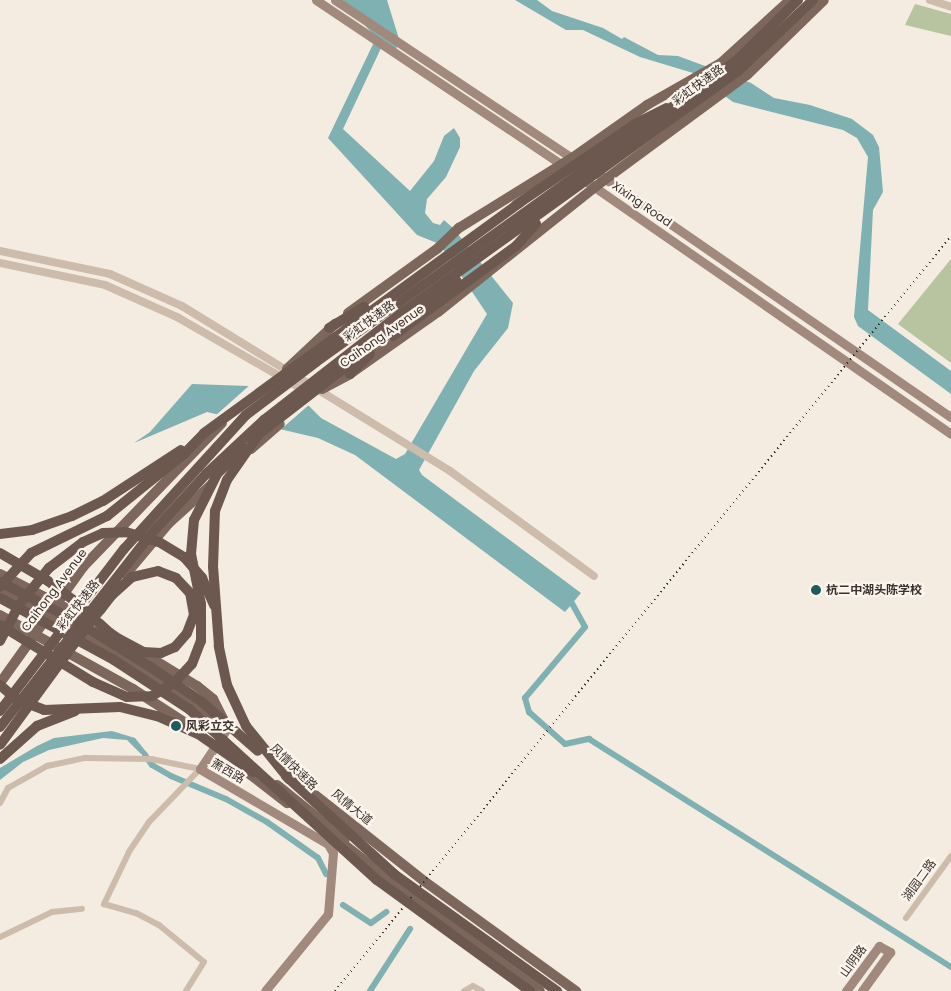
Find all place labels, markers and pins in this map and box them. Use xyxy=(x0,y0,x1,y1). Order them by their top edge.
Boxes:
place label: 杭二中湖头陈学校 xyxy=(826,583,922,597)
marker: 杭二中湖头陈学校 xyxy=(810,584,822,596)
place label: 风彩立交 xyxy=(186,719,234,733)
marker: 风彩立交 xyxy=(170,720,182,732)

